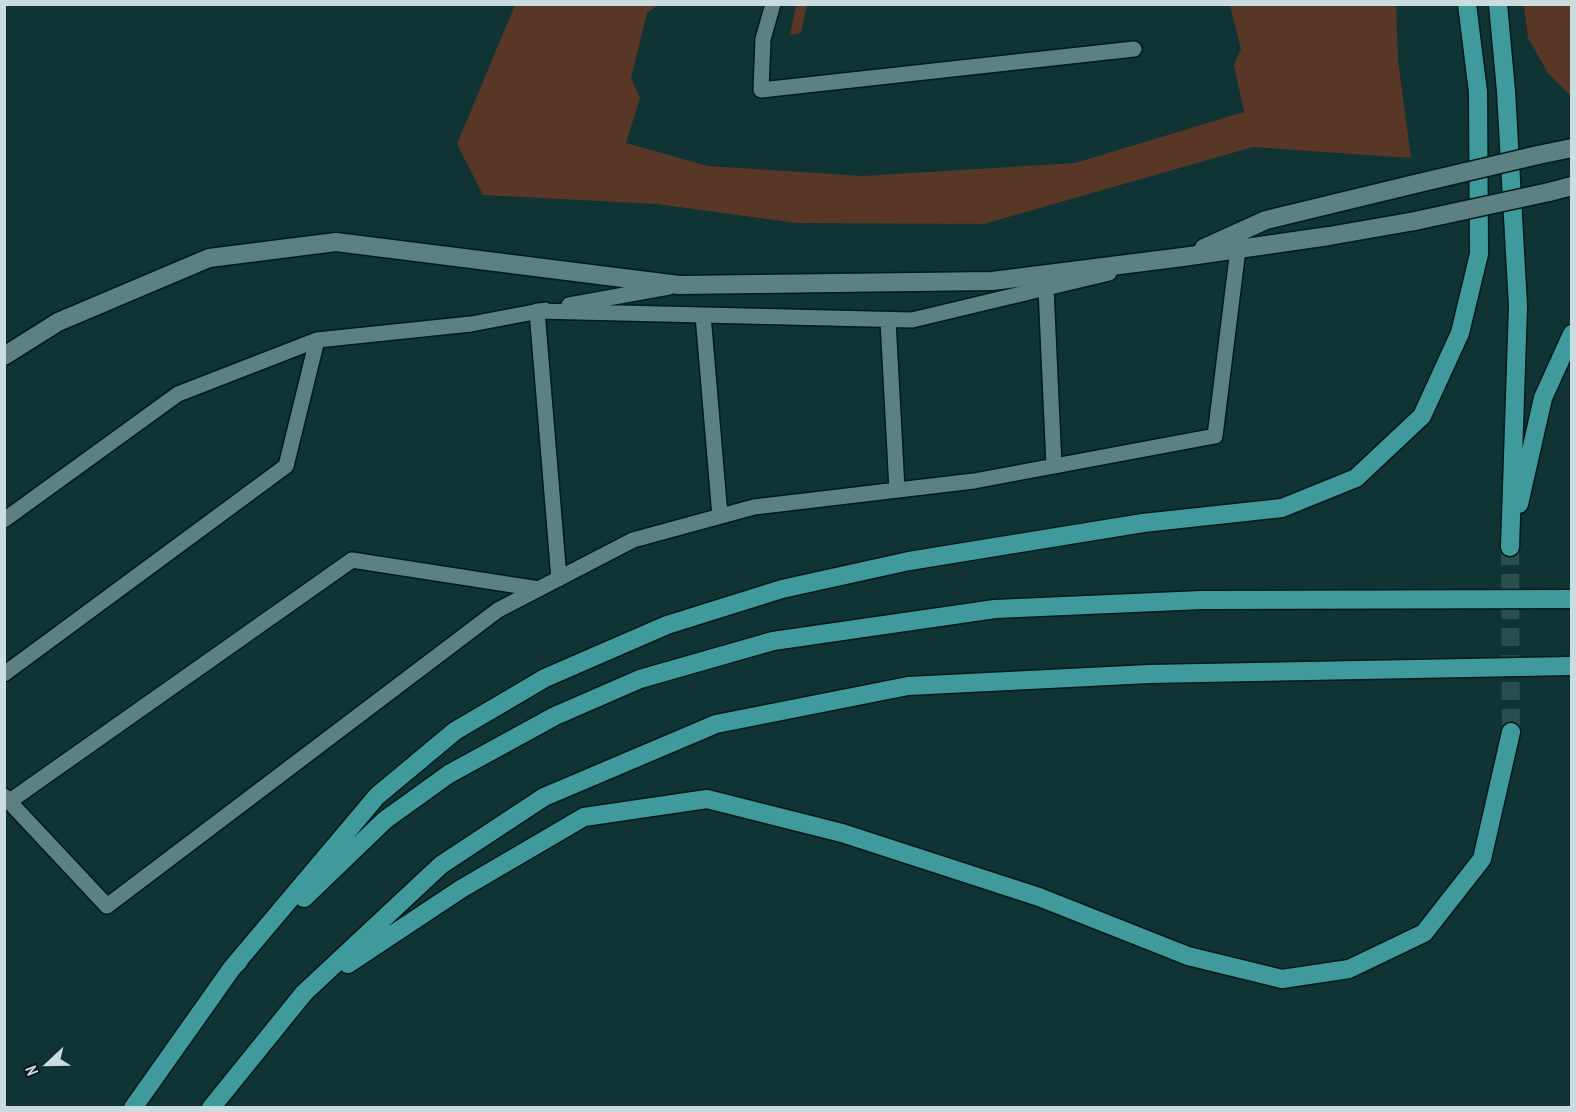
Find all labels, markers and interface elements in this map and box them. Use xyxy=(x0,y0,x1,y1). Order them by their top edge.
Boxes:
north arrow xyxy=(18,1034,78,1094)
text: N xyxy=(20,1063,42,1079)

